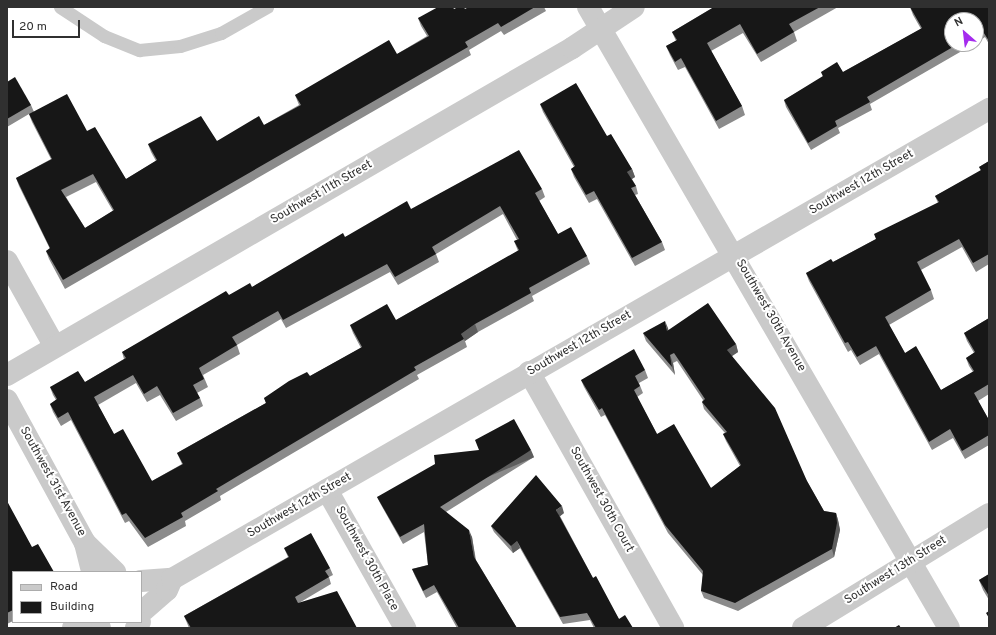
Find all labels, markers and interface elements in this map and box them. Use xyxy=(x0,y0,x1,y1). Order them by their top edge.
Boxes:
scale bar xyxy=(14,12,82,38)
north arrow xyxy=(944,12,984,52)
text: N xyxy=(952,14,966,30)
text: 20 m xyxy=(19,19,47,35)
street label: Southwest 12th Street xyxy=(807,147,917,219)
street label: Southwest 11th Street xyxy=(269,158,375,228)
street label: Southwest 30th Avenue xyxy=(732,257,808,375)
street label: Southwest 12th Street xyxy=(525,308,635,380)
street label: Southwest 31st Avenue xyxy=(16,425,88,539)
street label: Southwest 30th Court xyxy=(566,445,636,555)
street label: Southwest 12th Street xyxy=(245,470,355,542)
street label: Southwest 30th Place xyxy=(331,504,401,614)
street label: Southwest 13th Street xyxy=(842,534,950,608)
legend xyxy=(12,571,142,623)
text: Road xyxy=(50,579,78,595)
text: Building xyxy=(50,599,94,615)

